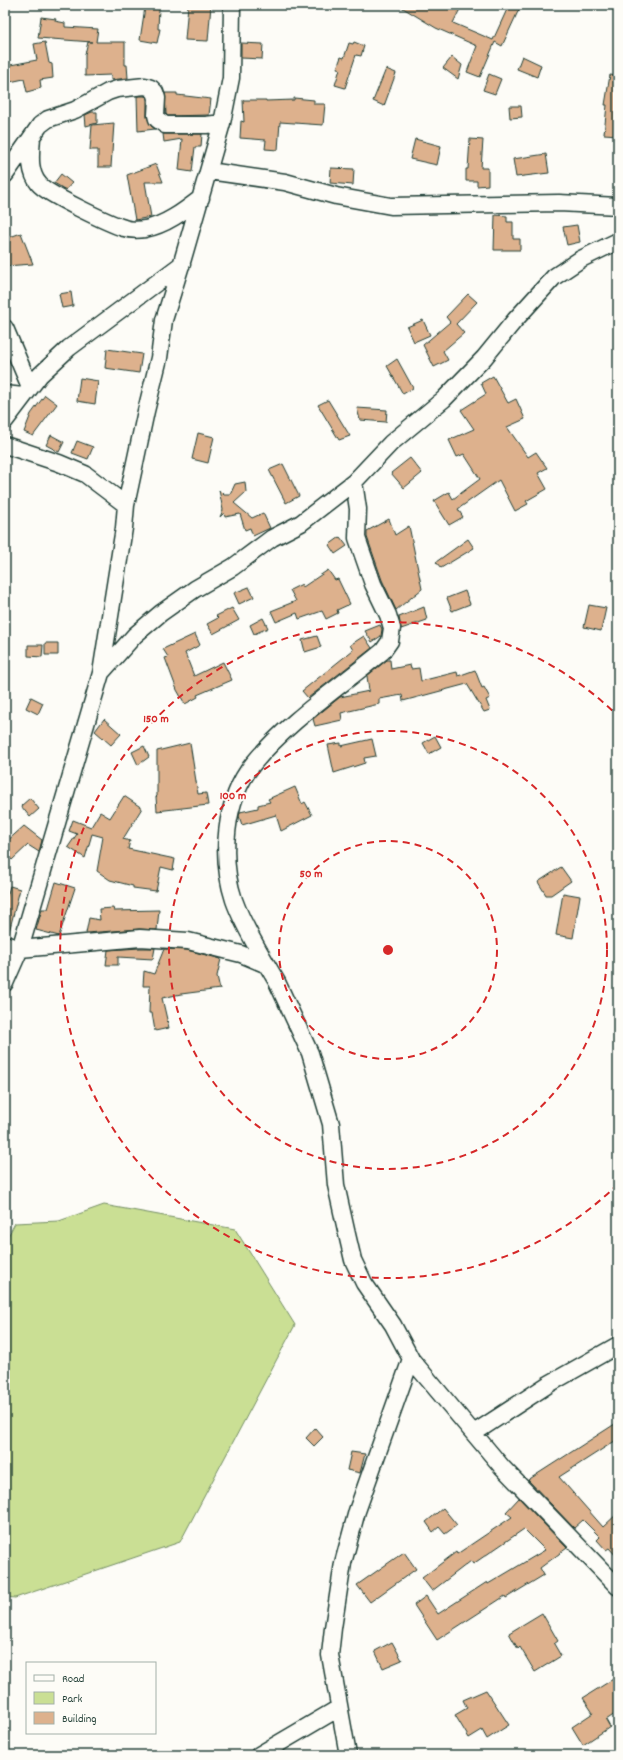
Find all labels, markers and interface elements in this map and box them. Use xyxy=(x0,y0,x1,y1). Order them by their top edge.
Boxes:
text: 150 m xyxy=(143,711,169,728)
text: 100 m xyxy=(220,788,246,805)
text: 50 m xyxy=(299,866,323,883)
centre of rings xyxy=(381,943,395,957)
legend xyxy=(26,1662,156,1734)
text: Road xyxy=(62,1671,84,1688)
text: Park xyxy=(62,1691,83,1708)
text: Building xyxy=(62,1711,97,1728)

